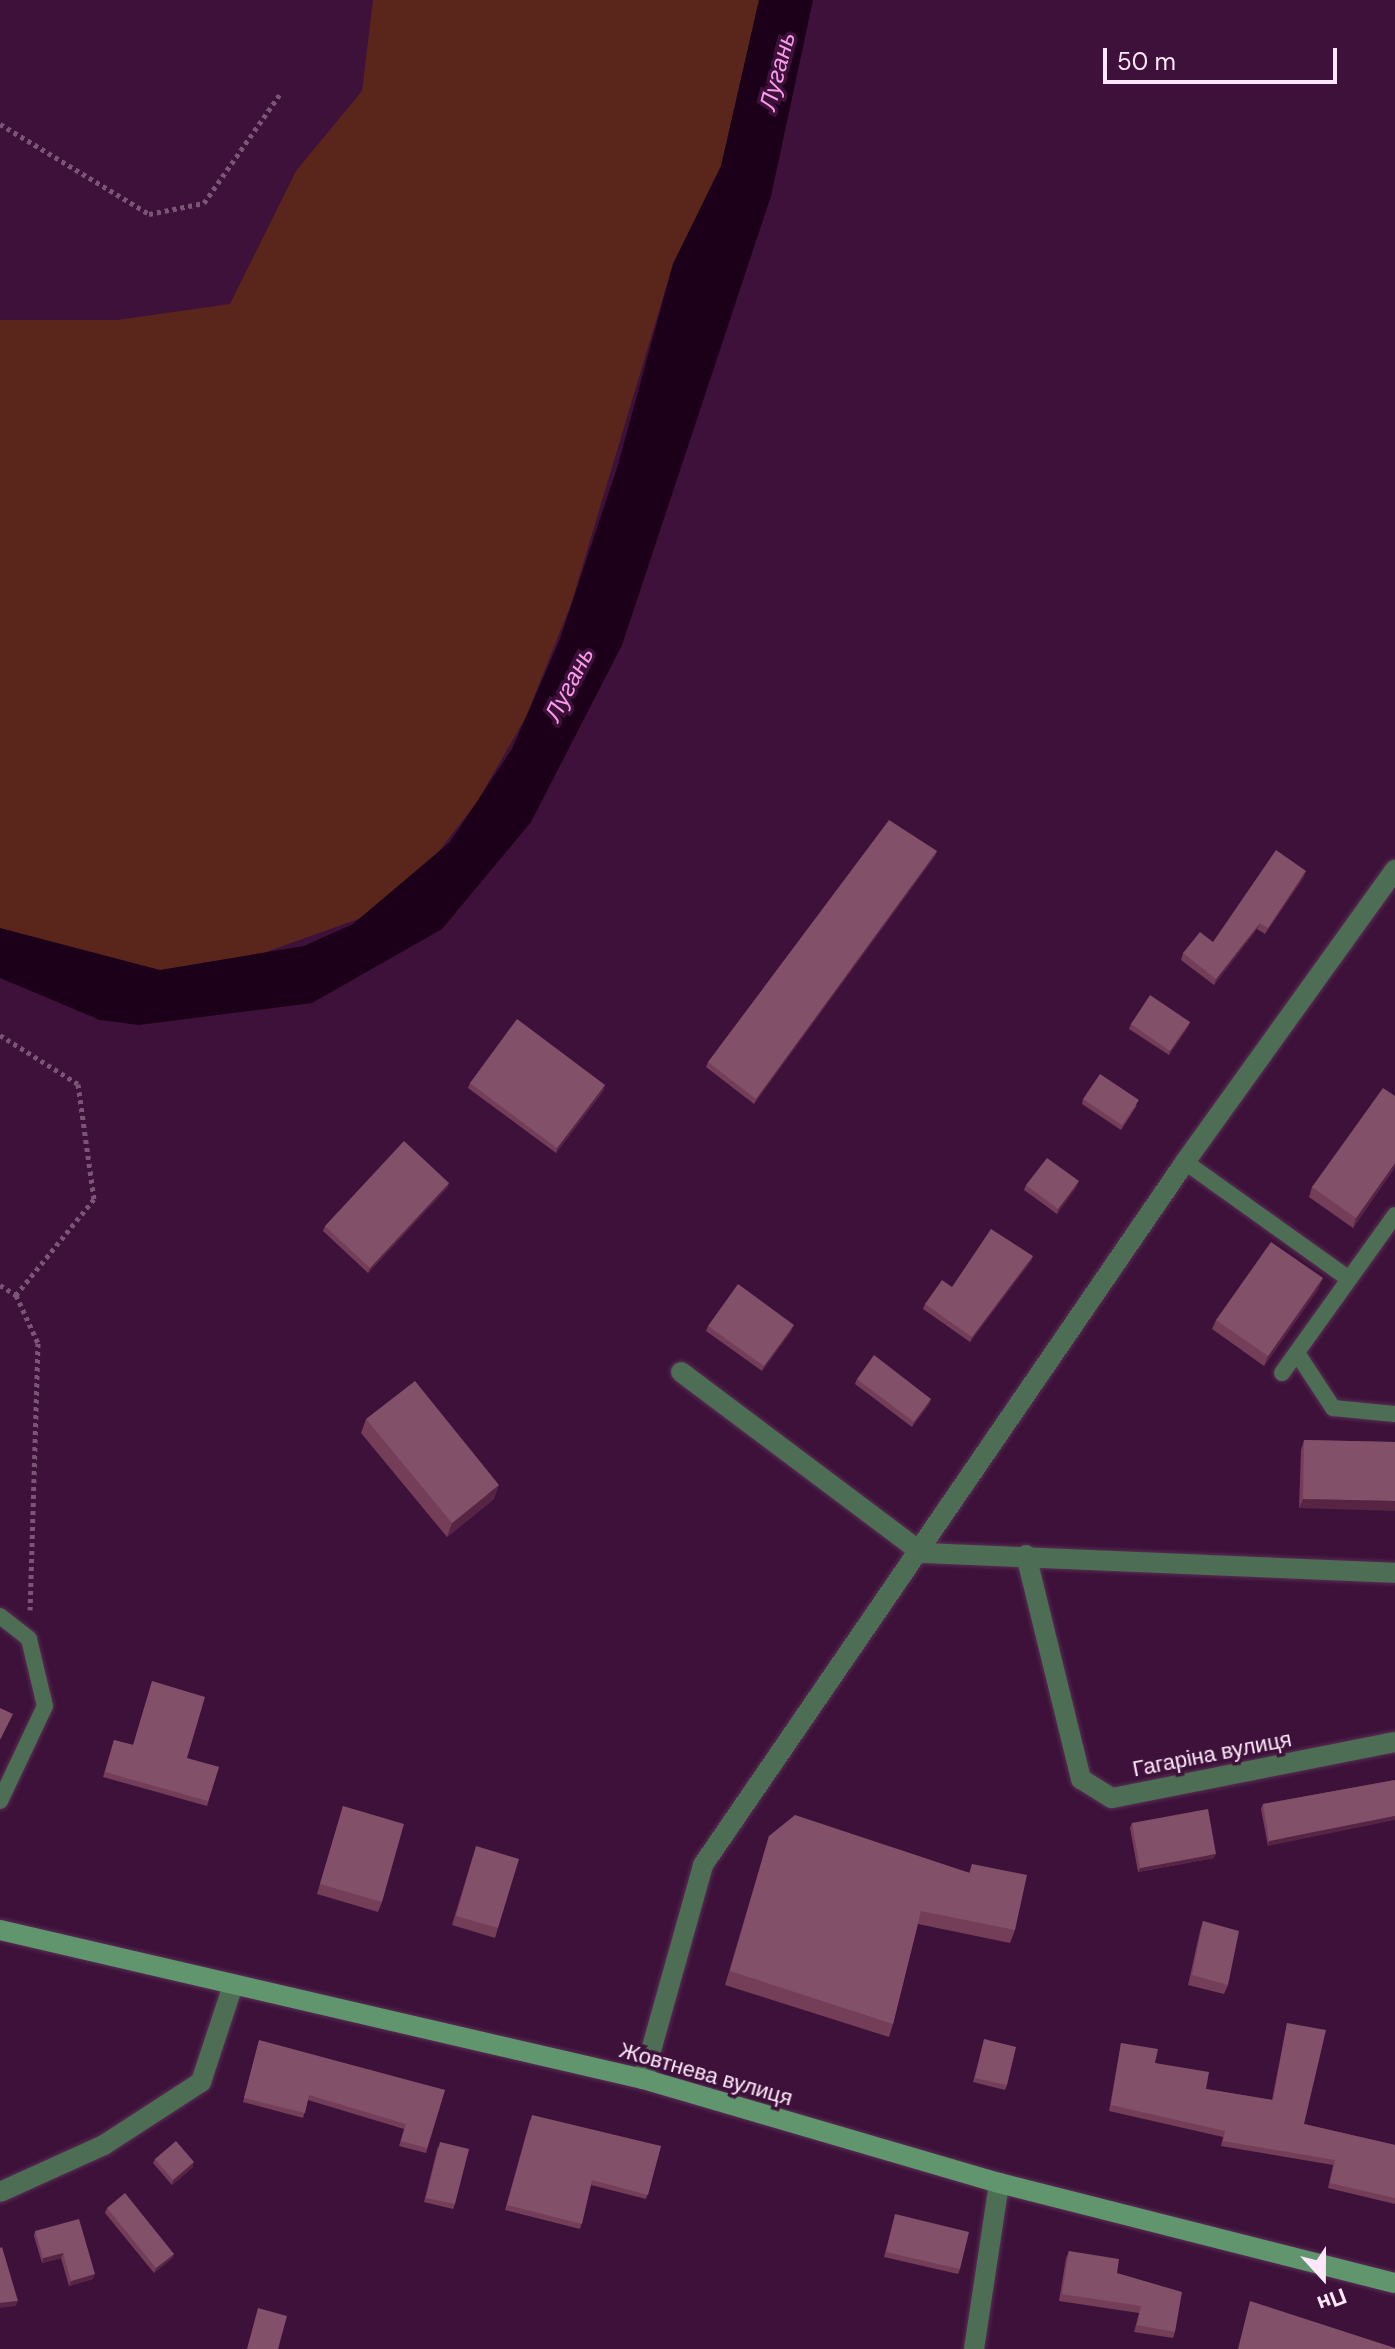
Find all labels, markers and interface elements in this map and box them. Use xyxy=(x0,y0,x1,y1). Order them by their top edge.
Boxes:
water label: Лугань xyxy=(753,29,801,113)
scale bar xyxy=(1107,32,1341,82)
text: 50 m xyxy=(1117,46,1176,77)
water label: Лугань xyxy=(538,642,600,726)
street label: Гагаріна вулиця xyxy=(1130,1726,1294,1782)
street label: Жовтнева вулиця xyxy=(616,2037,796,2111)
north arrow xyxy=(1283,2237,1363,2317)
text: Пн xyxy=(1313,2281,1351,2319)

